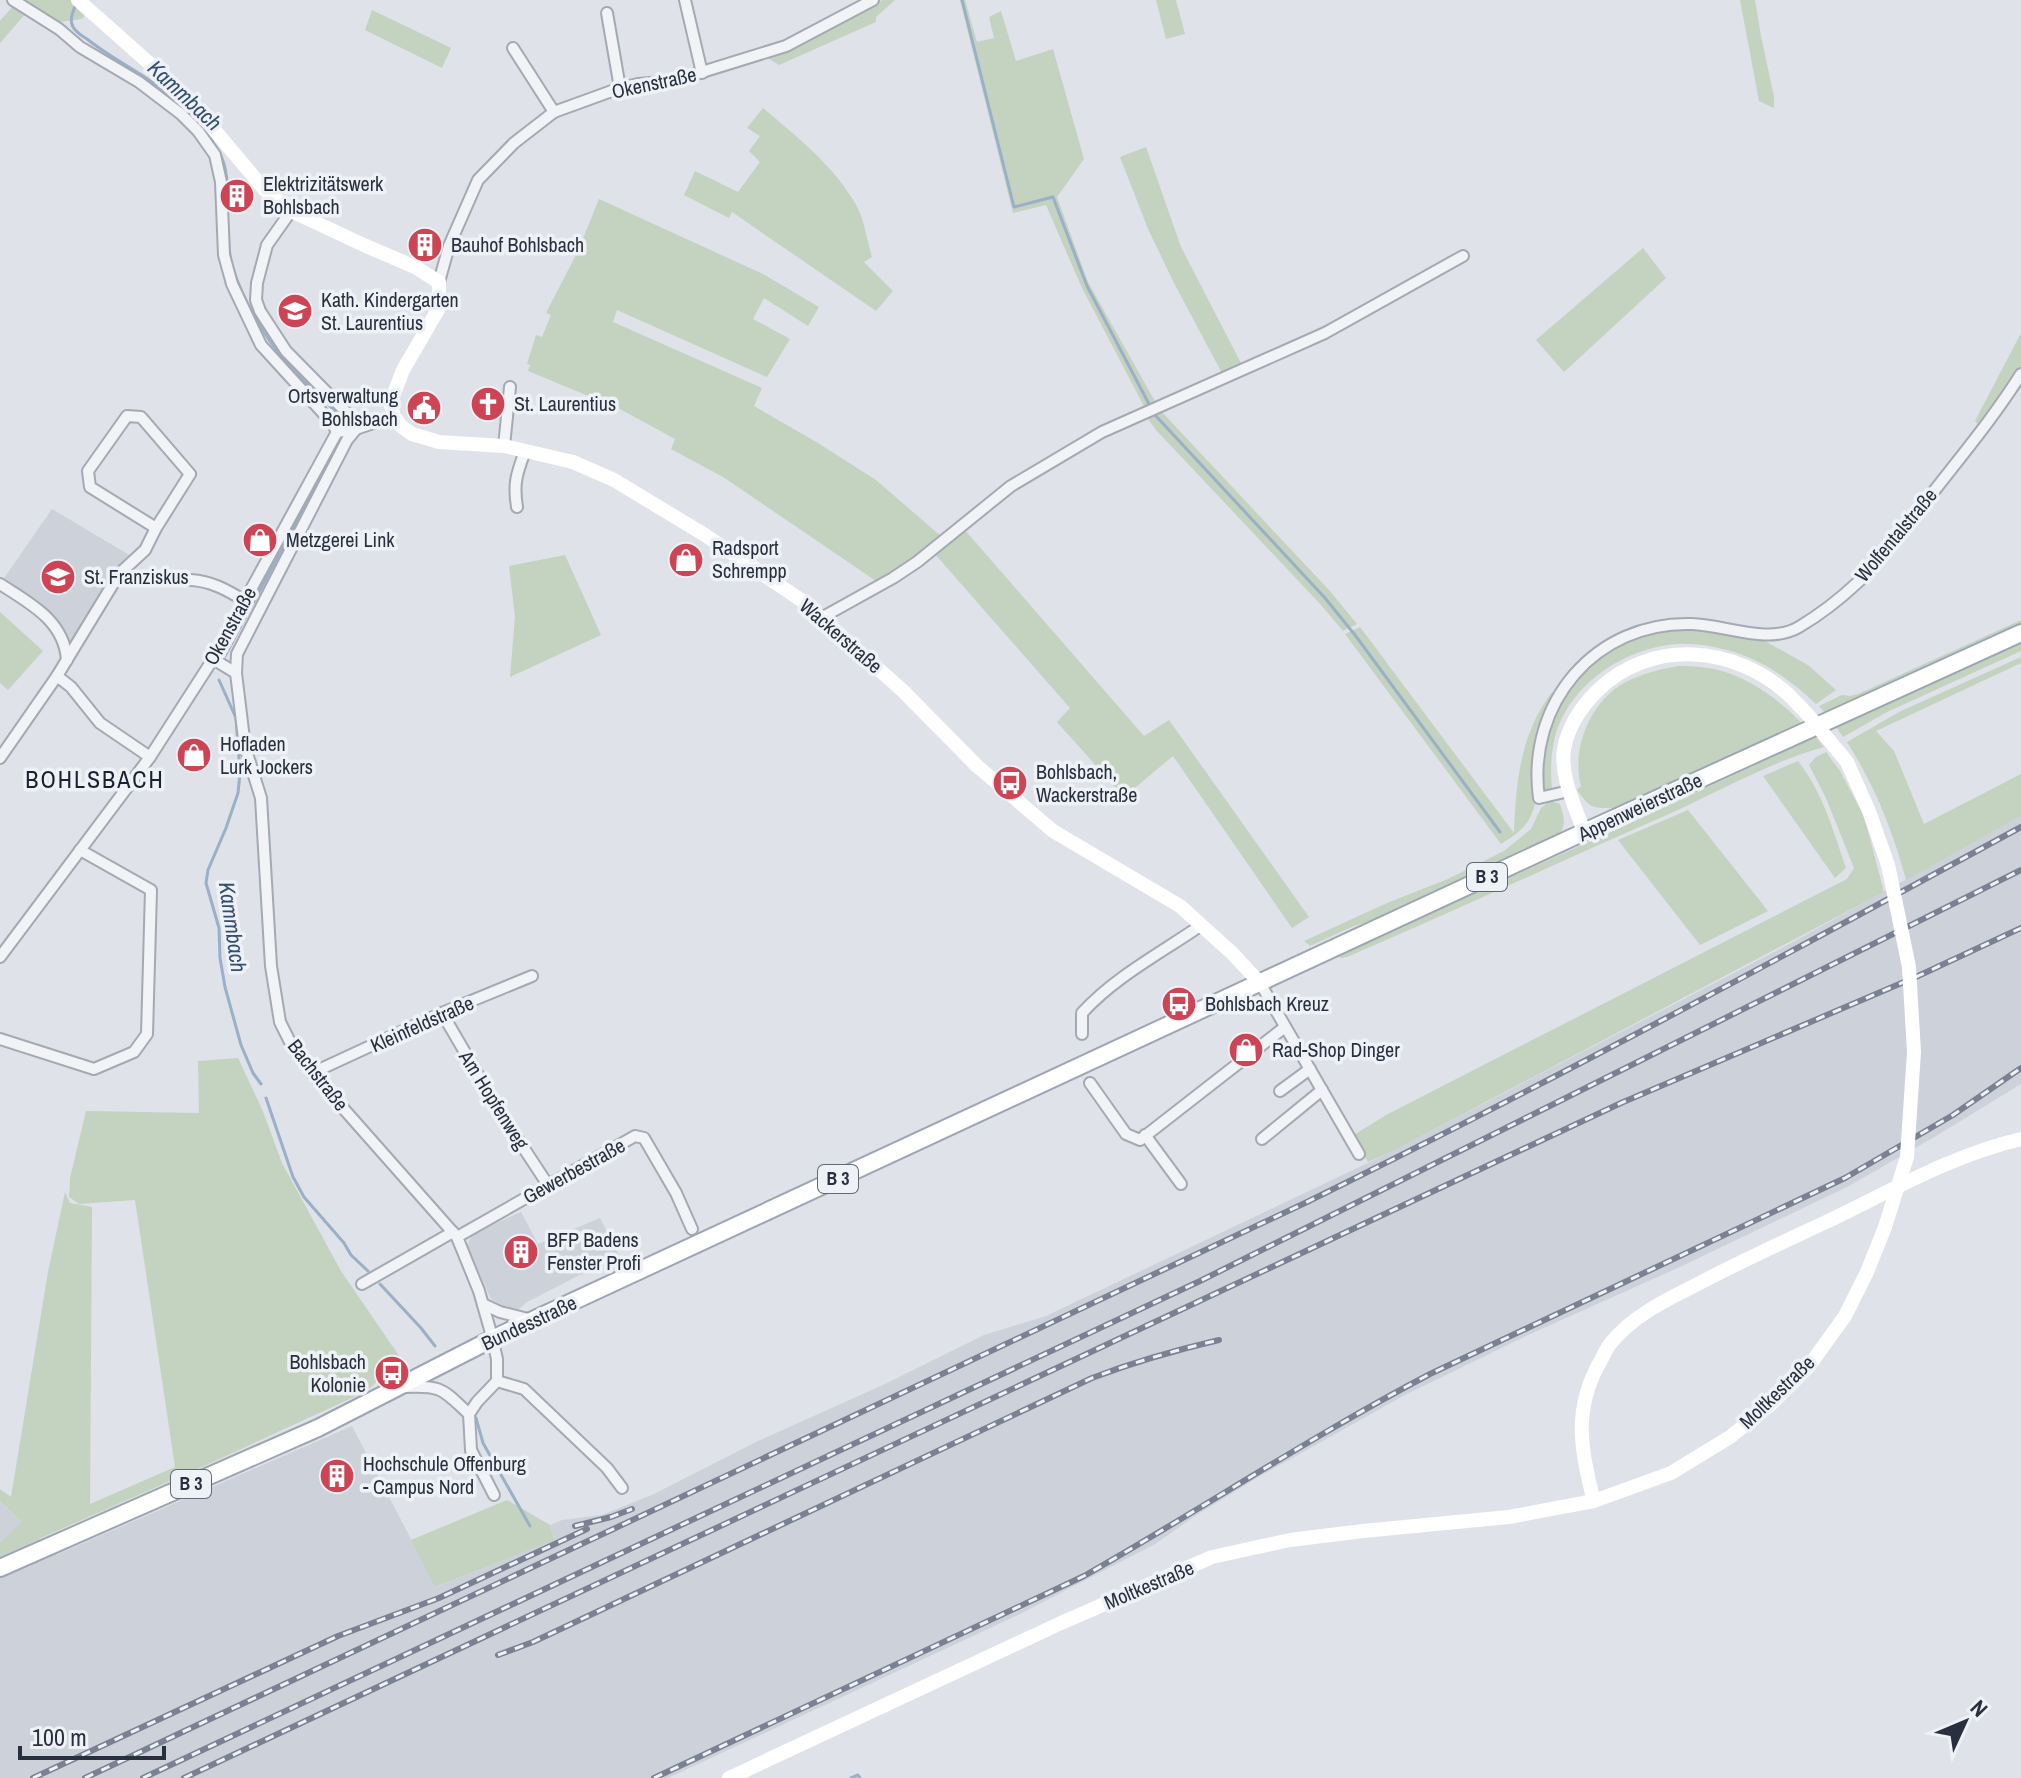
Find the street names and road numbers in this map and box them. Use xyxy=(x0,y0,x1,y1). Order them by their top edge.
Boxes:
street label: Okenstraße xyxy=(609,60,699,105)
street label: Wolfentalstraße xyxy=(1848,482,1943,587)
street label: Okenstraße xyxy=(197,582,262,670)
street label: Wackerstraße xyxy=(794,592,888,679)
street label: Appenweierstraße xyxy=(1572,766,1706,848)
road number: B 3 xyxy=(1467,863,1507,891)
street label: Kleinfeldstraße xyxy=(366,989,478,1058)
street label: Bachstraße xyxy=(282,1033,355,1116)
street label: Am Hopfenweg xyxy=(453,1044,536,1154)
street label: Gewerbestraße xyxy=(518,1131,630,1210)
road number: B 3 xyxy=(818,1165,858,1193)
street label: Bundesstraße xyxy=(477,1289,581,1356)
street label: Moltkestraße xyxy=(1733,1349,1820,1434)
road number: B 3 xyxy=(171,1470,211,1498)
street label: Moltkestraße xyxy=(1100,1554,1198,1615)

